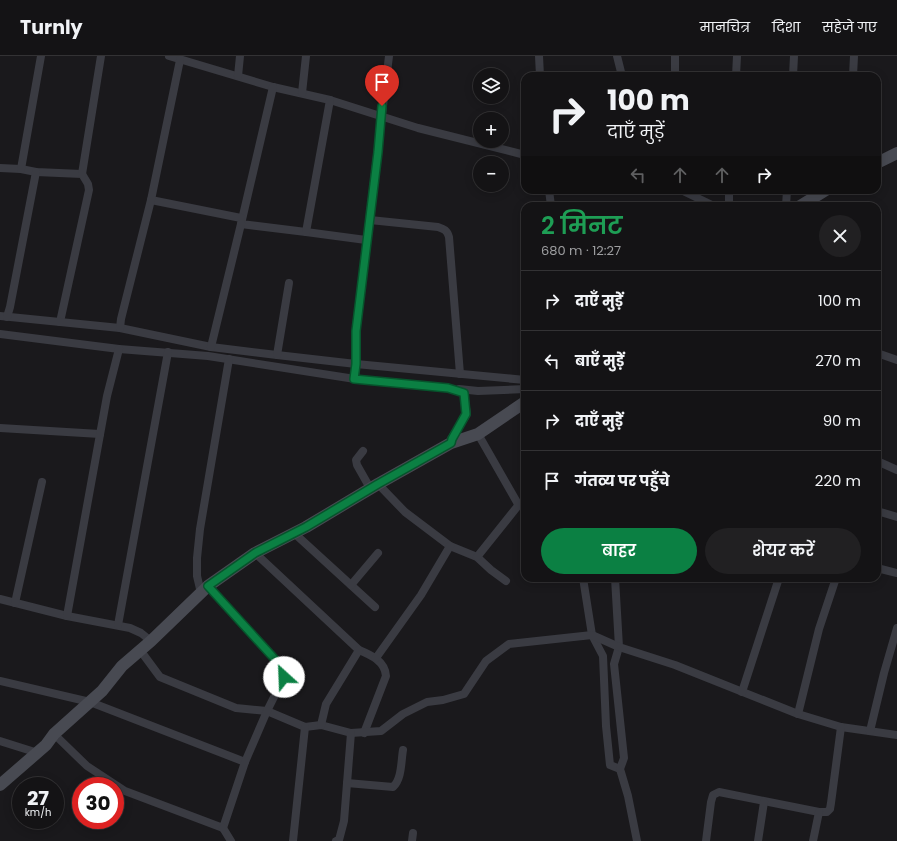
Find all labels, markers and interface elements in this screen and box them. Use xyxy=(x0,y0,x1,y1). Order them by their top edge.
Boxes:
text: Turnly xyxy=(20,14,83,41)
text: मानचित्र xyxy=(700,17,750,37)
text: दिशा xyxy=(772,17,800,37)
text: सहेजे गए xyxy=(822,17,877,37)
pin xyxy=(365,65,399,106)
map controls xyxy=(473,68,509,192)
button: layers xyxy=(473,68,509,104)
icon: arrive xyxy=(371,71,393,93)
text: 100 m xyxy=(607,81,690,120)
icon: right xyxy=(541,88,593,140)
button: + xyxy=(473,112,509,148)
text: दाएँ मुड़ें xyxy=(607,119,664,144)
button: − xyxy=(473,156,509,192)
icon: left xyxy=(627,164,649,186)
icon: ahead xyxy=(669,164,691,186)
icon: ahead xyxy=(711,164,733,186)
icon: right xyxy=(753,164,775,186)
text: 2 मिनट xyxy=(541,209,623,242)
button: close xyxy=(819,215,861,257)
text: 680 m · 12:27 xyxy=(541,241,621,260)
icon: right xyxy=(541,290,563,312)
text: दाएँ मुड़ें xyxy=(575,290,623,311)
text: 100 m xyxy=(818,290,861,311)
icon: left xyxy=(541,350,563,372)
text: बाएँ मुड़ें xyxy=(575,350,624,371)
text: 270 m xyxy=(815,350,861,371)
icon: right xyxy=(541,410,563,432)
text: दाएँ मुड़ें xyxy=(575,410,623,431)
text: 90 m xyxy=(823,410,861,431)
icon: arrive xyxy=(541,470,563,492)
text: गंतव्य पर पहुँचे xyxy=(575,470,670,491)
text: 220 m xyxy=(815,470,861,491)
button: बाहर xyxy=(541,528,697,574)
button: शेयर करें xyxy=(705,528,861,574)
position arrow xyxy=(263,656,305,698)
speed limit sign: 30 xyxy=(72,777,124,829)
text: 27 xyxy=(27,784,49,812)
text: km/h xyxy=(25,805,51,820)

